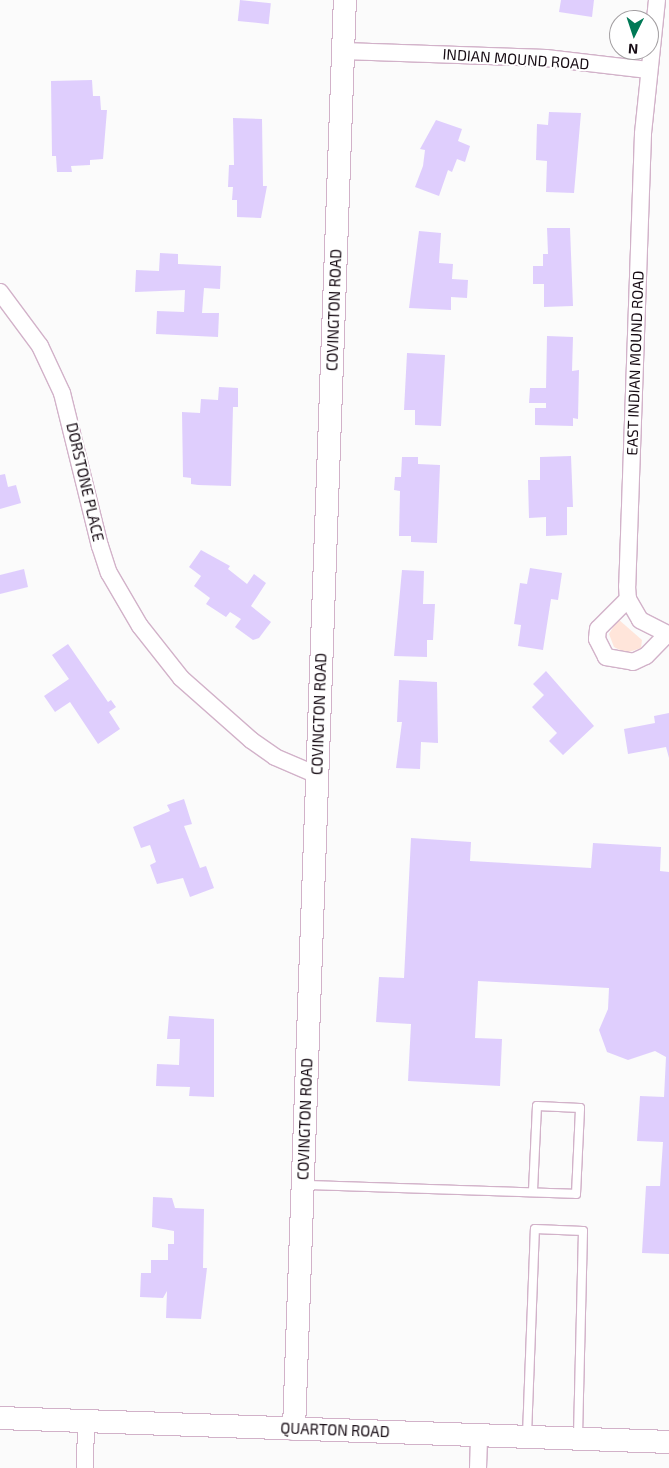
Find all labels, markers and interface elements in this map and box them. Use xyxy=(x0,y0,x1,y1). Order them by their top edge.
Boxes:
north arrow xyxy=(609,10,659,60)
text: N xyxy=(627,41,639,58)
street label: INDIAN MOUND ROAD xyxy=(442,45,590,73)
street label: COVINGTON ROAD xyxy=(323,249,345,371)
street label: EAST INDIAN MOUND ROAD xyxy=(623,270,647,456)
street label: DORSTONE PLACE xyxy=(63,421,107,543)
street label: COVINGTON ROAD xyxy=(308,653,330,775)
street label: COVINGTON ROAD xyxy=(294,1058,316,1180)
street label: QUARTON ROAD xyxy=(280,1419,390,1441)

